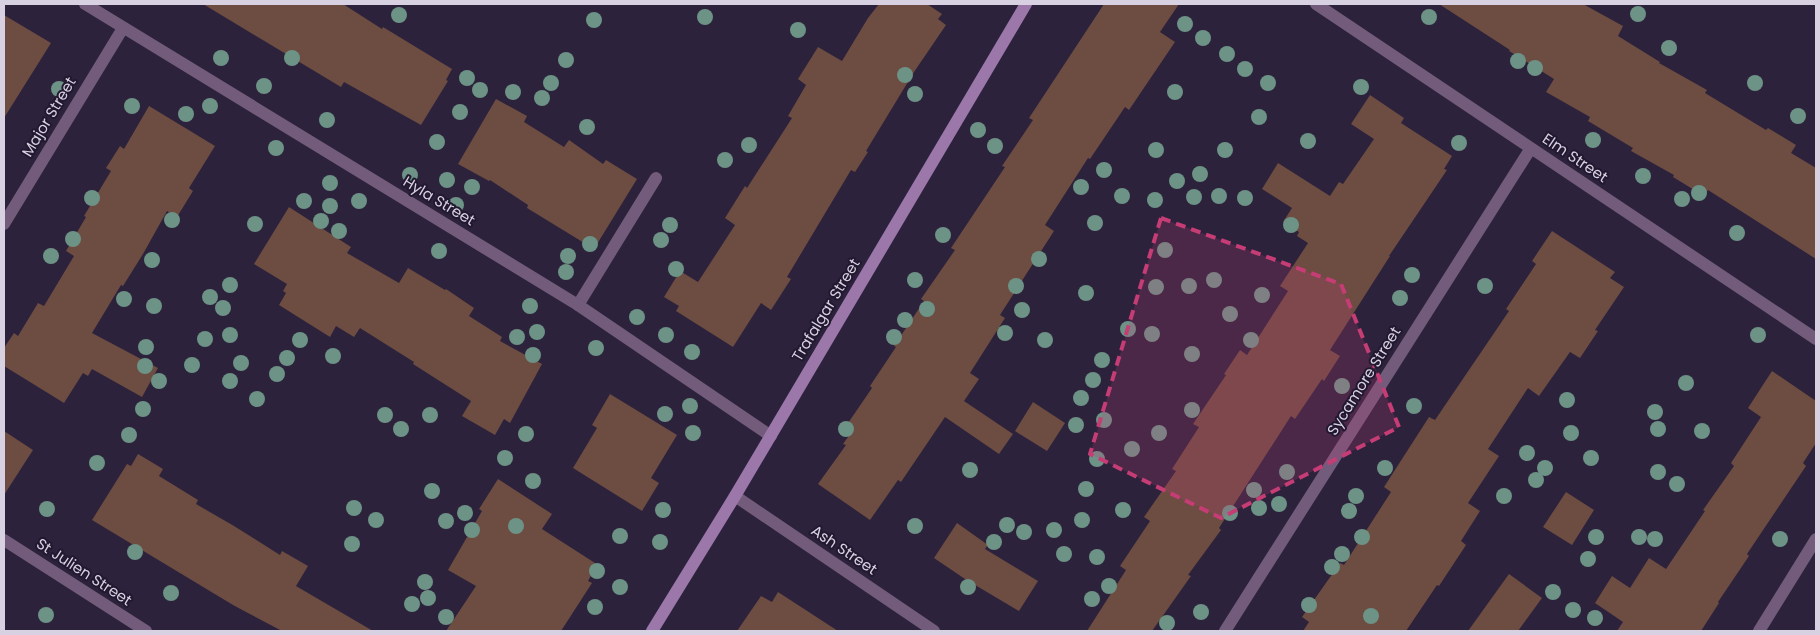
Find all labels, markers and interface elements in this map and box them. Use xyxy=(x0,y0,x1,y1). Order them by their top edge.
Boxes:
street label: Major Street xyxy=(16,73,81,161)
street label: Elm Street xyxy=(1538,128,1612,187)
street label: Hyla Street xyxy=(399,171,479,230)
street label: Trafalgar Street xyxy=(787,254,865,365)
street label: Sycamore Street xyxy=(1322,322,1405,439)
street label: Ash Street xyxy=(807,520,881,579)
street label: St Julien Street xyxy=(32,533,136,610)

